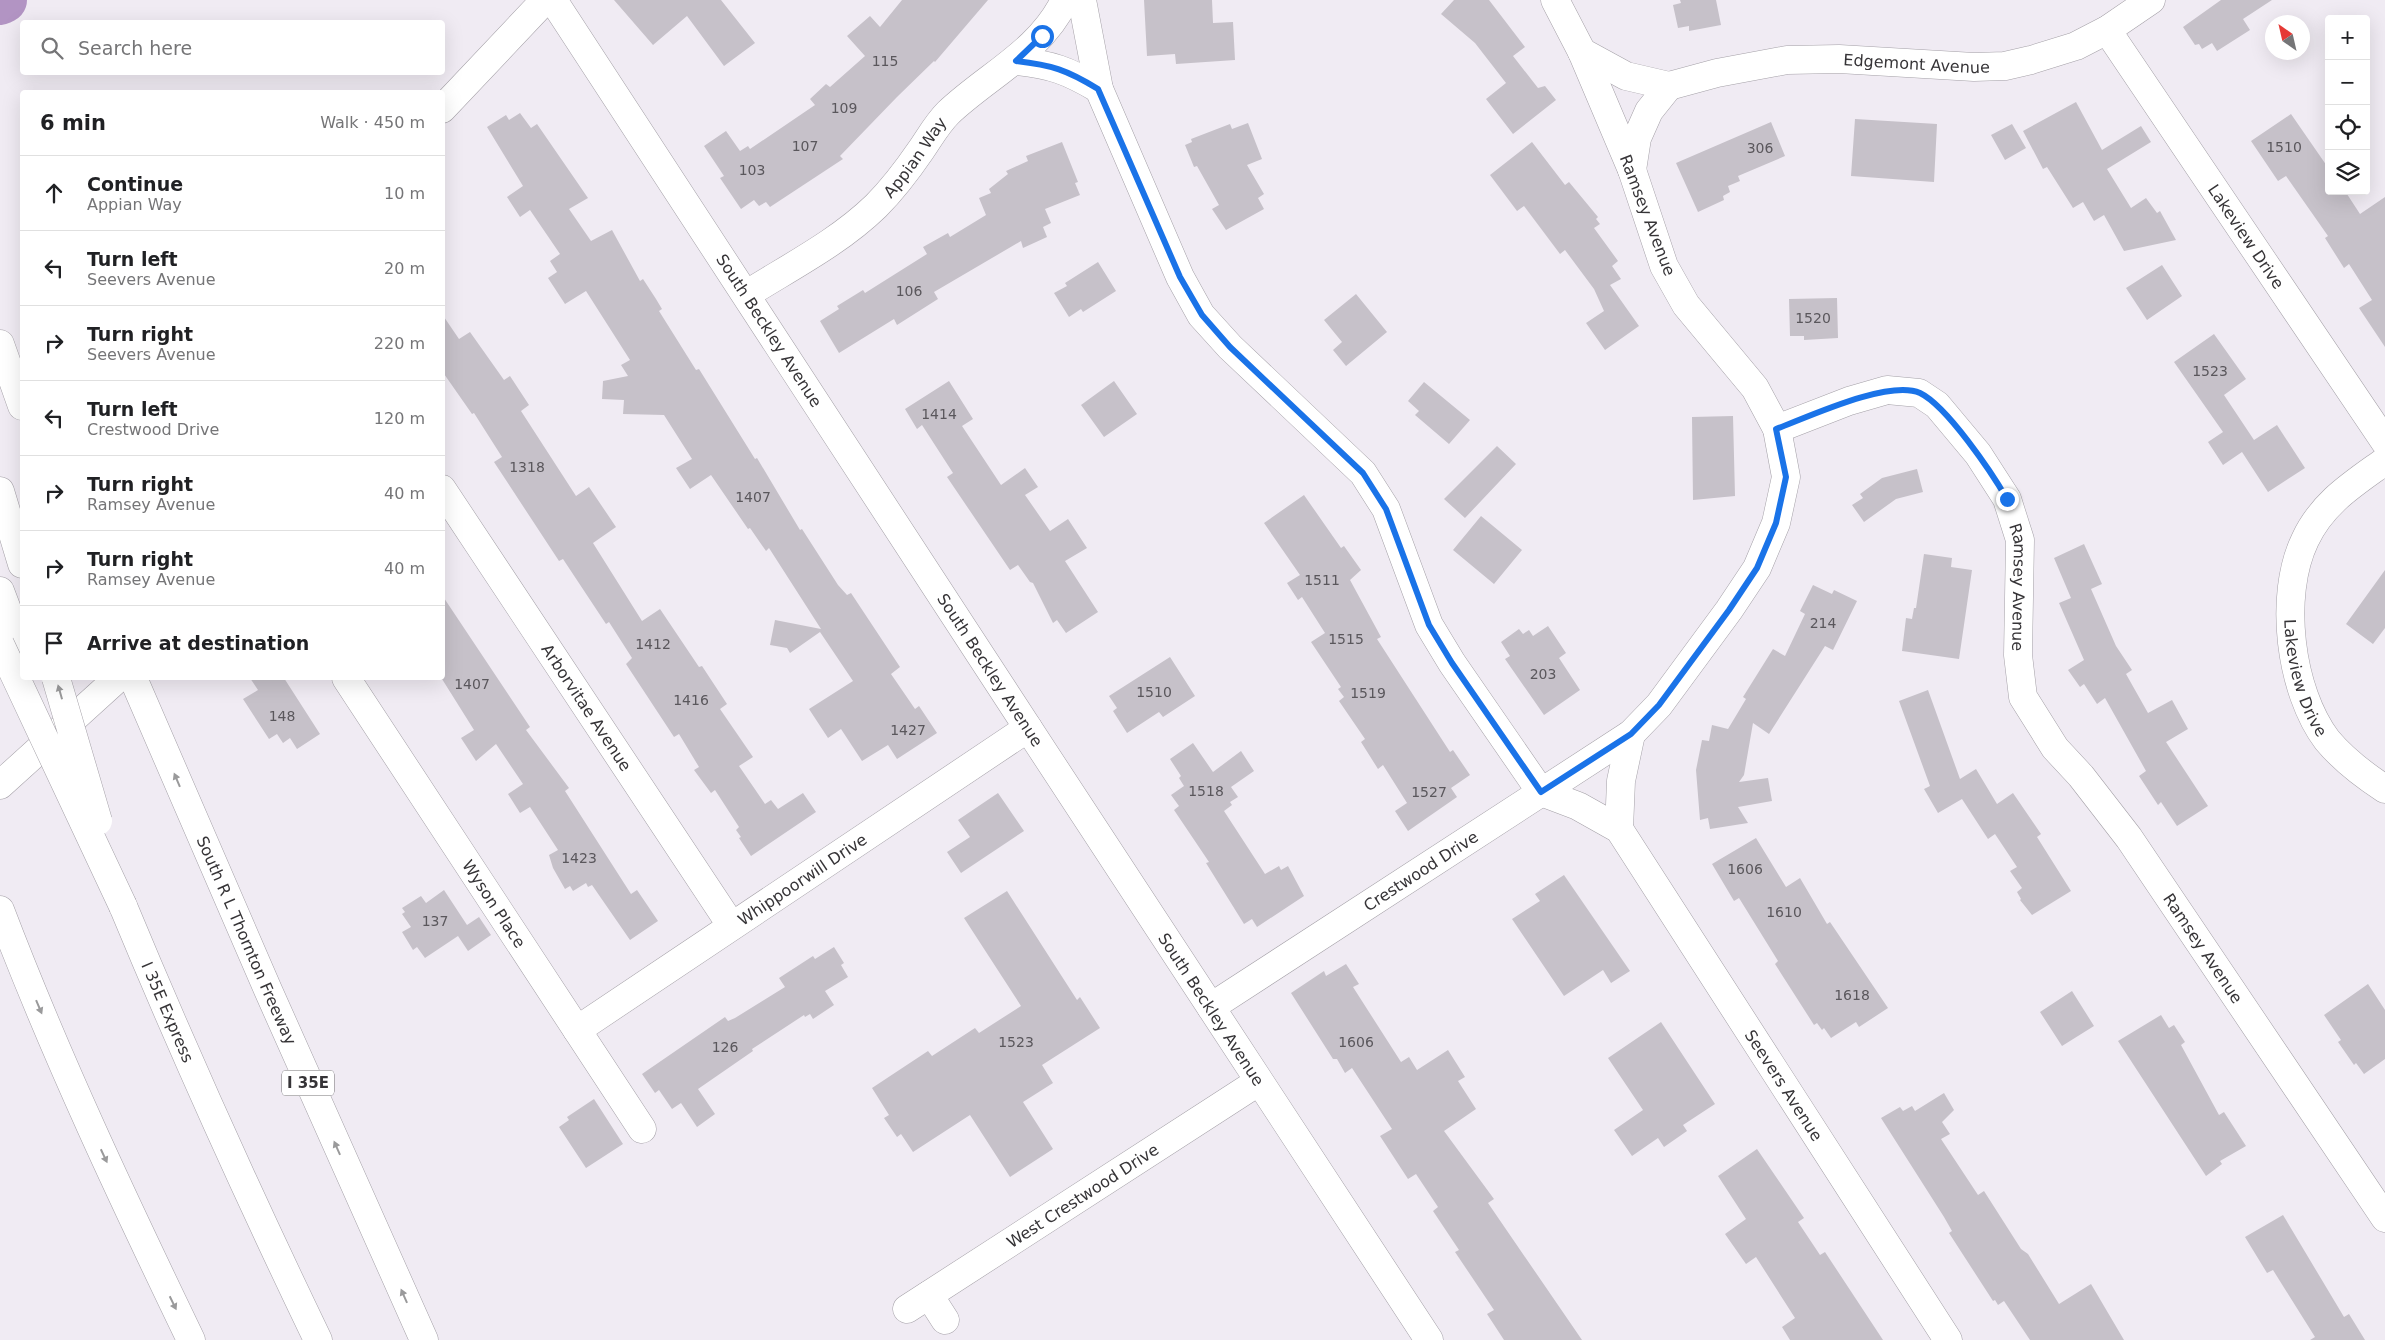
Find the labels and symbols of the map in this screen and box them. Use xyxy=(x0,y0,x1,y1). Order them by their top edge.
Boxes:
north arrow xyxy=(2265,15,2310,60)
route start xyxy=(1031,25,1054,48)
street label: Edgemont Avenue xyxy=(1843,50,1990,77)
house number: 115 xyxy=(872,53,898,69)
house number: 109 xyxy=(831,100,857,116)
street label: Appian Way xyxy=(880,113,951,202)
house number: 107 xyxy=(792,138,818,154)
house number: 1510 xyxy=(2266,139,2302,155)
house number: 306 xyxy=(1747,140,1773,156)
street label: Ramsey Avenue xyxy=(1616,152,1679,278)
house number: 103 xyxy=(739,162,765,178)
street label: Lakeview Drive xyxy=(2204,181,2288,293)
street label: South Beckley Avenue xyxy=(712,251,826,411)
house number: 106 xyxy=(896,283,922,299)
house number: 1520 xyxy=(1795,310,1831,326)
house number: 1523 xyxy=(2192,363,2228,379)
house number: 1414 xyxy=(921,406,957,422)
house number: 1318 xyxy=(509,459,545,475)
route end xyxy=(1996,488,2019,511)
house number: 1407 xyxy=(735,489,771,505)
street label: Ramsey Avenue xyxy=(2005,521,2030,651)
house number: 1511 xyxy=(1304,572,1340,588)
street label: South Beckley Avenue xyxy=(933,590,1047,750)
house number: 214 xyxy=(1810,615,1836,631)
street label: Lakeview Drive xyxy=(2280,619,2331,740)
house number: 1515 xyxy=(1328,631,1364,647)
house number: 1412 xyxy=(635,636,671,652)
street label: Arborvitae Avenue xyxy=(537,641,635,775)
house number: 203 xyxy=(1530,666,1556,682)
house number: 1407 xyxy=(454,676,490,692)
one-way arrow xyxy=(56,684,64,699)
house number: 1510 xyxy=(1136,684,1172,700)
house number: 1519 xyxy=(1350,685,1386,701)
house number: 1416 xyxy=(673,692,709,708)
house number: 148 xyxy=(269,708,295,724)
house number: 1427 xyxy=(890,722,926,738)
one-way arrow xyxy=(172,773,180,787)
house number: 1518 xyxy=(1188,783,1224,799)
house number: 1527 xyxy=(1411,784,1447,800)
street label: Crestwood Drive xyxy=(1360,827,1482,915)
street label: Whippoorwill Drive xyxy=(734,830,871,930)
street label: South R L Thornton Freeway xyxy=(193,833,300,1048)
house number: 1423 xyxy=(561,850,597,866)
street label: Wyson Place xyxy=(458,857,529,951)
house number: 1606 xyxy=(1727,861,1763,877)
street label: Ramsey Avenue xyxy=(2159,890,2247,1007)
house number: 1610 xyxy=(1766,904,1802,920)
house number: 137 xyxy=(422,913,448,929)
street label: South Beckley Avenue xyxy=(1154,929,1268,1090)
street label: I 35E Express xyxy=(137,959,198,1065)
house number: 1618 xyxy=(1834,987,1870,1003)
one-way arrow xyxy=(35,1000,43,1015)
street label: Seevers Avenue xyxy=(1741,1026,1826,1145)
house number: 1523 xyxy=(998,1034,1034,1050)
house number: 1606 xyxy=(1338,1034,1374,1050)
house number: 126 xyxy=(712,1039,738,1055)
road number: I 35E xyxy=(282,1070,334,1096)
street label: West Crestwood Drive xyxy=(1003,1140,1162,1252)
one-way arrow xyxy=(332,1141,340,1155)
one-way arrow xyxy=(100,1149,108,1163)
one-way arrow xyxy=(399,1289,407,1303)
one-way arrow xyxy=(169,1296,177,1310)

